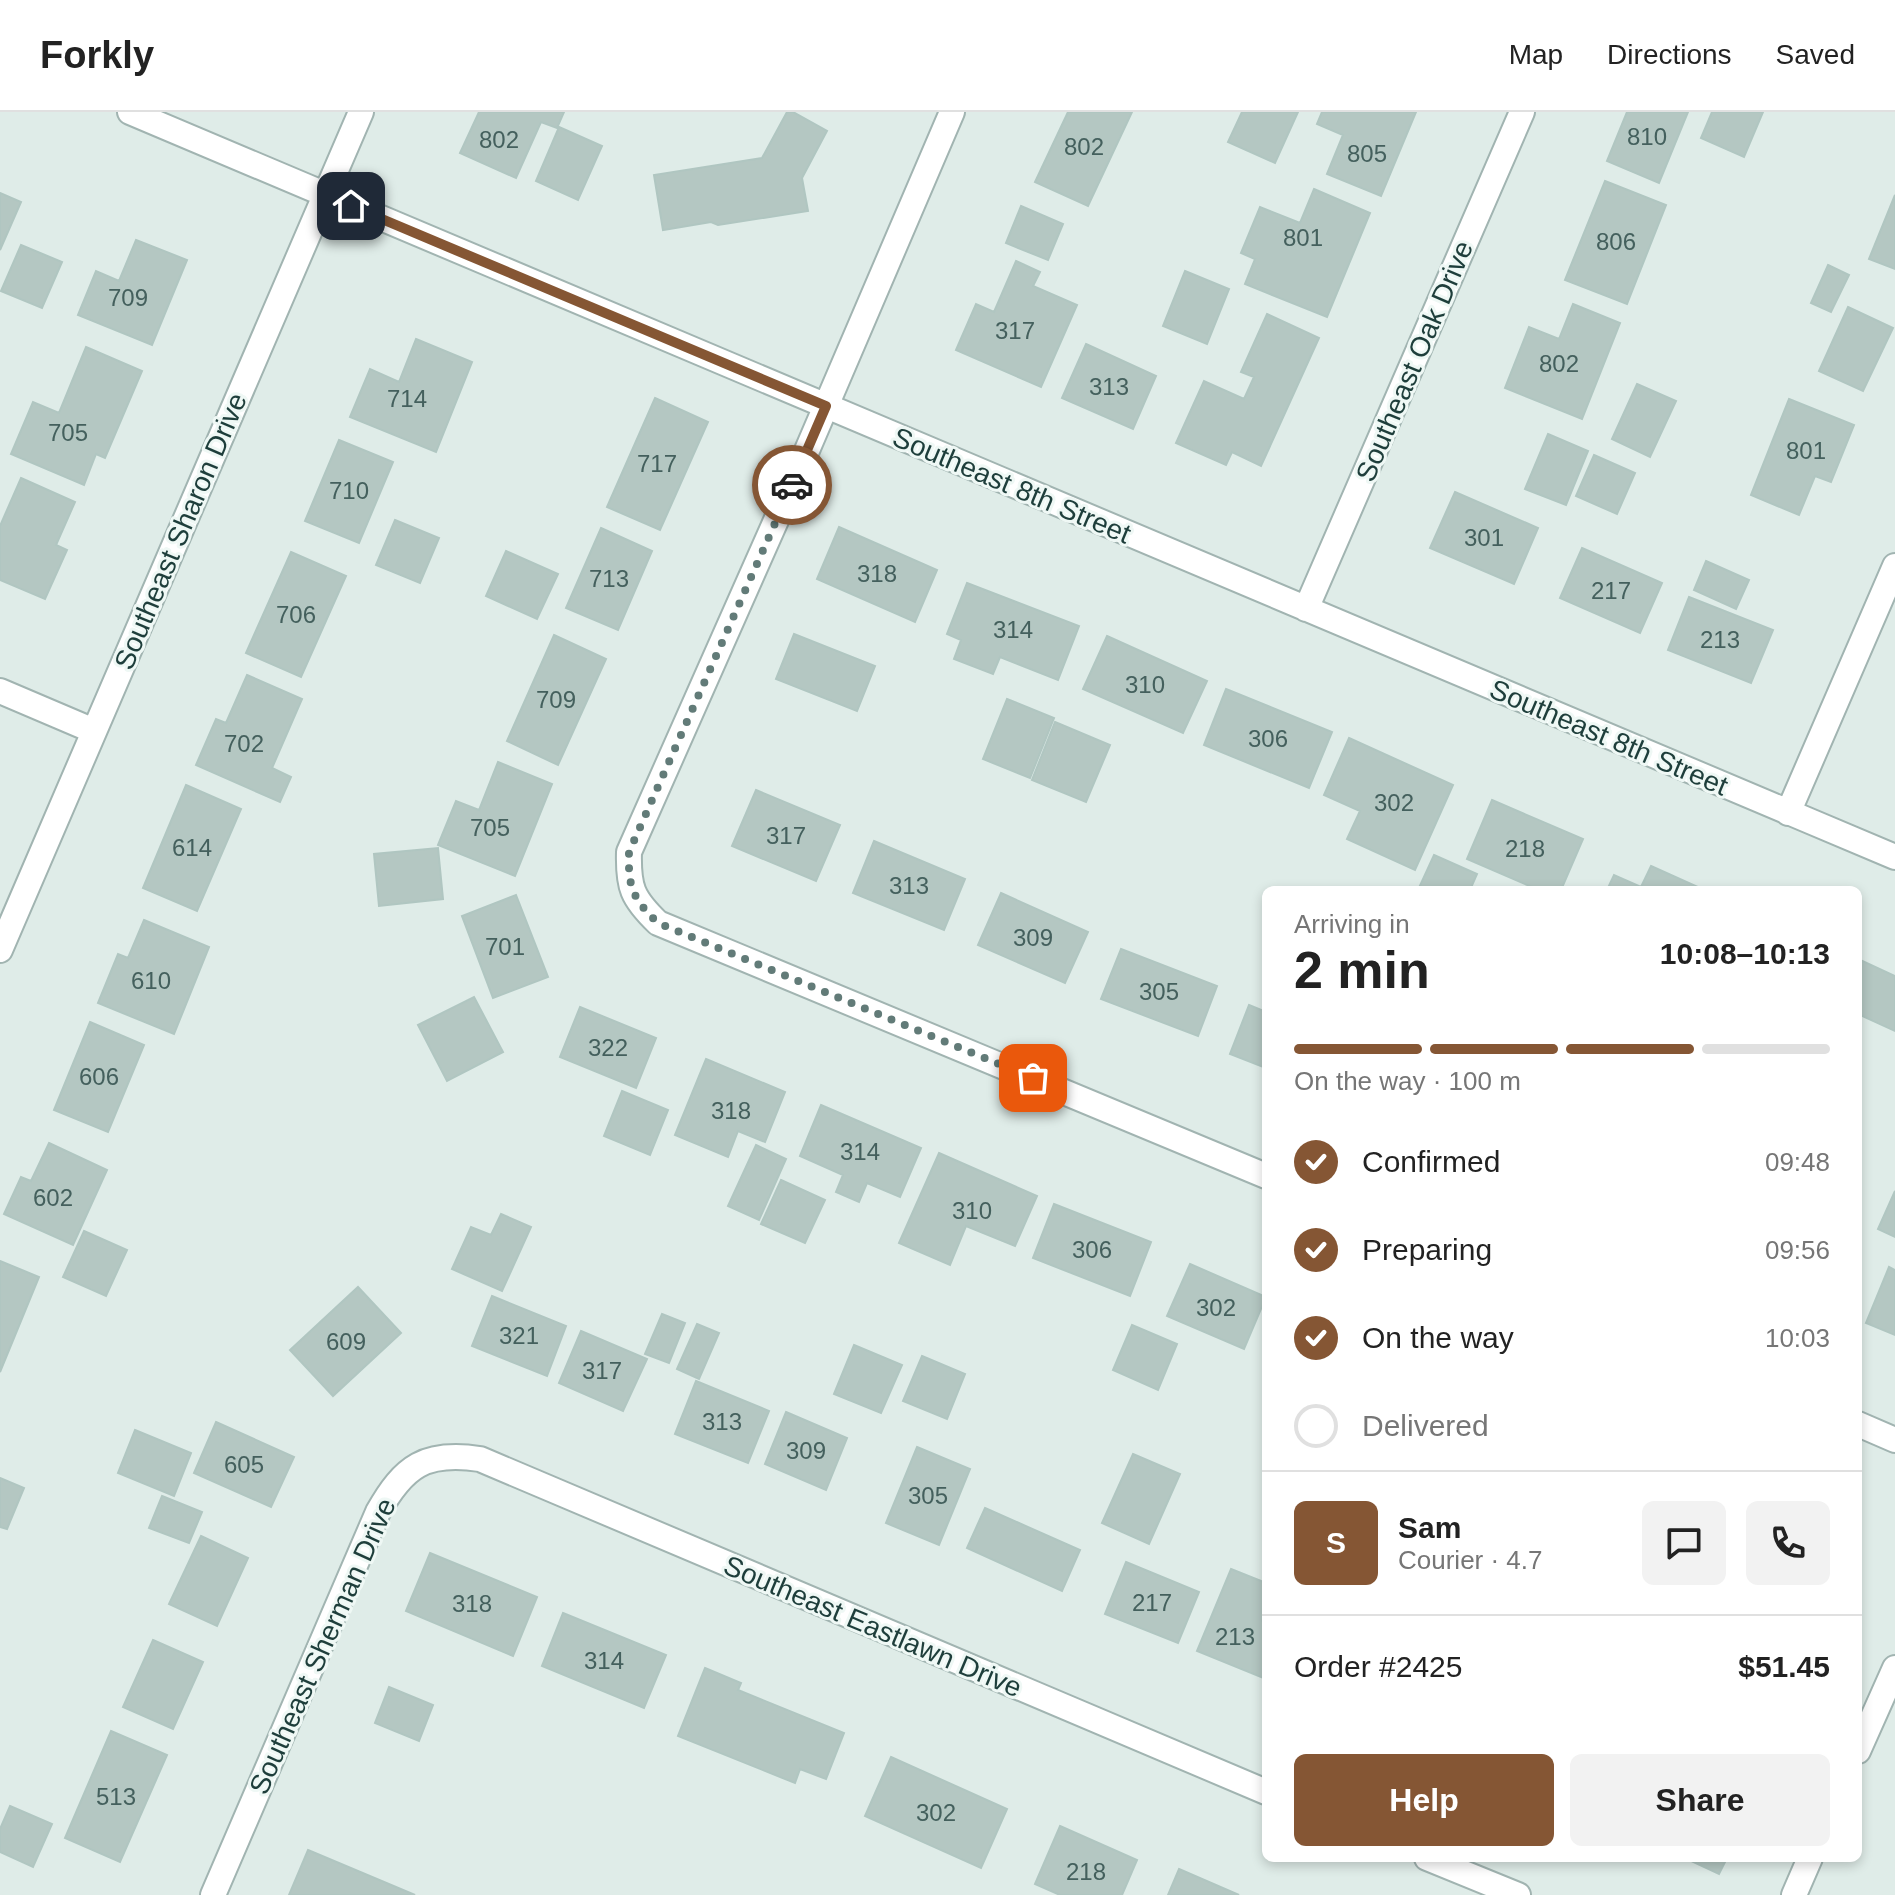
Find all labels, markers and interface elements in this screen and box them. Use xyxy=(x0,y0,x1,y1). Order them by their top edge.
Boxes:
text: Forkly xyxy=(40,34,154,76)
text: Map xyxy=(1509,39,1563,70)
text: Directions xyxy=(1607,39,1732,70)
text: Saved xyxy=(1776,39,1855,70)
house number: 810 xyxy=(1627,123,1667,150)
house number: 802 xyxy=(479,126,519,153)
house number: 802 xyxy=(1064,133,1104,160)
house number: 805 xyxy=(1347,140,1387,167)
pin xyxy=(317,172,385,240)
icon: home xyxy=(329,184,373,228)
house number: 801 xyxy=(1283,224,1323,251)
house number: 806 xyxy=(1596,228,1636,255)
street label: Southeast Oak Drive xyxy=(1350,236,1479,486)
house number: 709 xyxy=(108,284,148,311)
house number: 317 xyxy=(995,317,1035,344)
house number: 802 xyxy=(1539,350,1579,377)
house number: 313 xyxy=(1089,373,1129,400)
house number: 714 xyxy=(387,385,427,412)
street label: Southeast Sharon Drive xyxy=(108,388,253,674)
house number: 705 xyxy=(48,419,88,446)
street label: Southeast 8th Street xyxy=(888,421,1136,550)
house number: 801 xyxy=(1786,437,1826,464)
courier xyxy=(752,445,832,525)
house number: 717 xyxy=(637,450,677,477)
icon: car xyxy=(770,463,814,507)
house number: 710 xyxy=(329,477,369,504)
house number: 301 xyxy=(1464,524,1504,551)
house number: 318 xyxy=(857,560,897,587)
house number: 713 xyxy=(589,565,629,592)
house number: 217 xyxy=(1591,577,1631,604)
house number: 706 xyxy=(276,601,316,628)
house number: 314 xyxy=(993,616,1033,643)
house number: 213 xyxy=(1700,626,1740,653)
house number: 310 xyxy=(1125,671,1165,698)
street label: Southeast 8th Street xyxy=(1485,673,1733,802)
house number: 709 xyxy=(536,686,576,713)
house number: 306 xyxy=(1248,725,1288,752)
house number: 702 xyxy=(224,730,264,757)
house number: 302 xyxy=(1374,789,1414,816)
house number: 705 xyxy=(470,814,510,841)
house number: 317 xyxy=(766,822,806,849)
house number: 614 xyxy=(172,834,212,861)
house number: 218 xyxy=(1505,835,1545,862)
house number: 313 xyxy=(889,872,929,899)
text: Arriving in xyxy=(1294,909,1410,939)
house number: 309 xyxy=(1013,924,1053,951)
house number: 701 xyxy=(485,933,525,960)
text: 10:08–10:13 xyxy=(1660,937,1830,970)
text: 2 min xyxy=(1294,941,1430,999)
house number: 610 xyxy=(131,967,171,994)
house number: 305 xyxy=(1139,978,1179,1005)
house number: 322 xyxy=(588,1034,628,1061)
pin xyxy=(999,1044,1067,1112)
icon: bag xyxy=(1011,1056,1055,1100)
house number: 606 xyxy=(79,1063,119,1090)
text: On the way · 100 m xyxy=(1294,1066,1521,1096)
house number: 318 xyxy=(711,1097,751,1124)
house number: 314 xyxy=(840,1138,880,1165)
icon: check xyxy=(1294,1140,1338,1184)
text: Confirmed xyxy=(1362,1145,1500,1178)
text: 09:48 xyxy=(1765,1147,1830,1177)
house number: 602 xyxy=(33,1184,73,1211)
house number: 310 xyxy=(952,1197,992,1224)
icon: check xyxy=(1294,1228,1338,1272)
text: Preparing xyxy=(1362,1233,1492,1266)
text: 09:56 xyxy=(1765,1235,1830,1265)
house number: 306 xyxy=(1072,1236,1112,1263)
house number: 302 xyxy=(1196,1294,1236,1321)
icon: check xyxy=(1294,1316,1338,1360)
text: On the way xyxy=(1362,1321,1514,1354)
house number: 321 xyxy=(499,1322,539,1349)
text: 10:03 xyxy=(1765,1323,1830,1353)
house number: 609 xyxy=(326,1328,366,1355)
house number: 317 xyxy=(582,1357,622,1384)
house number: 313 xyxy=(702,1408,742,1435)
text: Delivered xyxy=(1362,1409,1489,1442)
house number: 309 xyxy=(786,1437,826,1464)
house number: 605 xyxy=(224,1451,264,1478)
house number: 305 xyxy=(908,1482,948,1509)
street label: Southeast Sherman Drive xyxy=(243,1493,402,1799)
button: chat xyxy=(1642,1501,1726,1585)
button: phone xyxy=(1746,1501,1830,1585)
text: Sam xyxy=(1398,1511,1461,1544)
text: S xyxy=(1326,1526,1346,1559)
text: Courier · 4.7 xyxy=(1398,1545,1543,1575)
street label: Southeast Eastlawn Drive xyxy=(719,1550,1026,1703)
house number: 217 xyxy=(1132,1589,1172,1616)
house number: 318 xyxy=(452,1590,492,1617)
house number: 213 xyxy=(1215,1623,1255,1650)
house number: 314 xyxy=(584,1647,624,1674)
text: Order #2425 xyxy=(1294,1650,1462,1683)
text: $51.45 xyxy=(1738,1650,1830,1683)
button: Help xyxy=(1294,1754,1554,1846)
button: Share xyxy=(1570,1754,1830,1846)
house number: 513 xyxy=(96,1783,136,1810)
house number: 302 xyxy=(916,1799,956,1826)
house number: 218 xyxy=(1066,1858,1106,1885)

